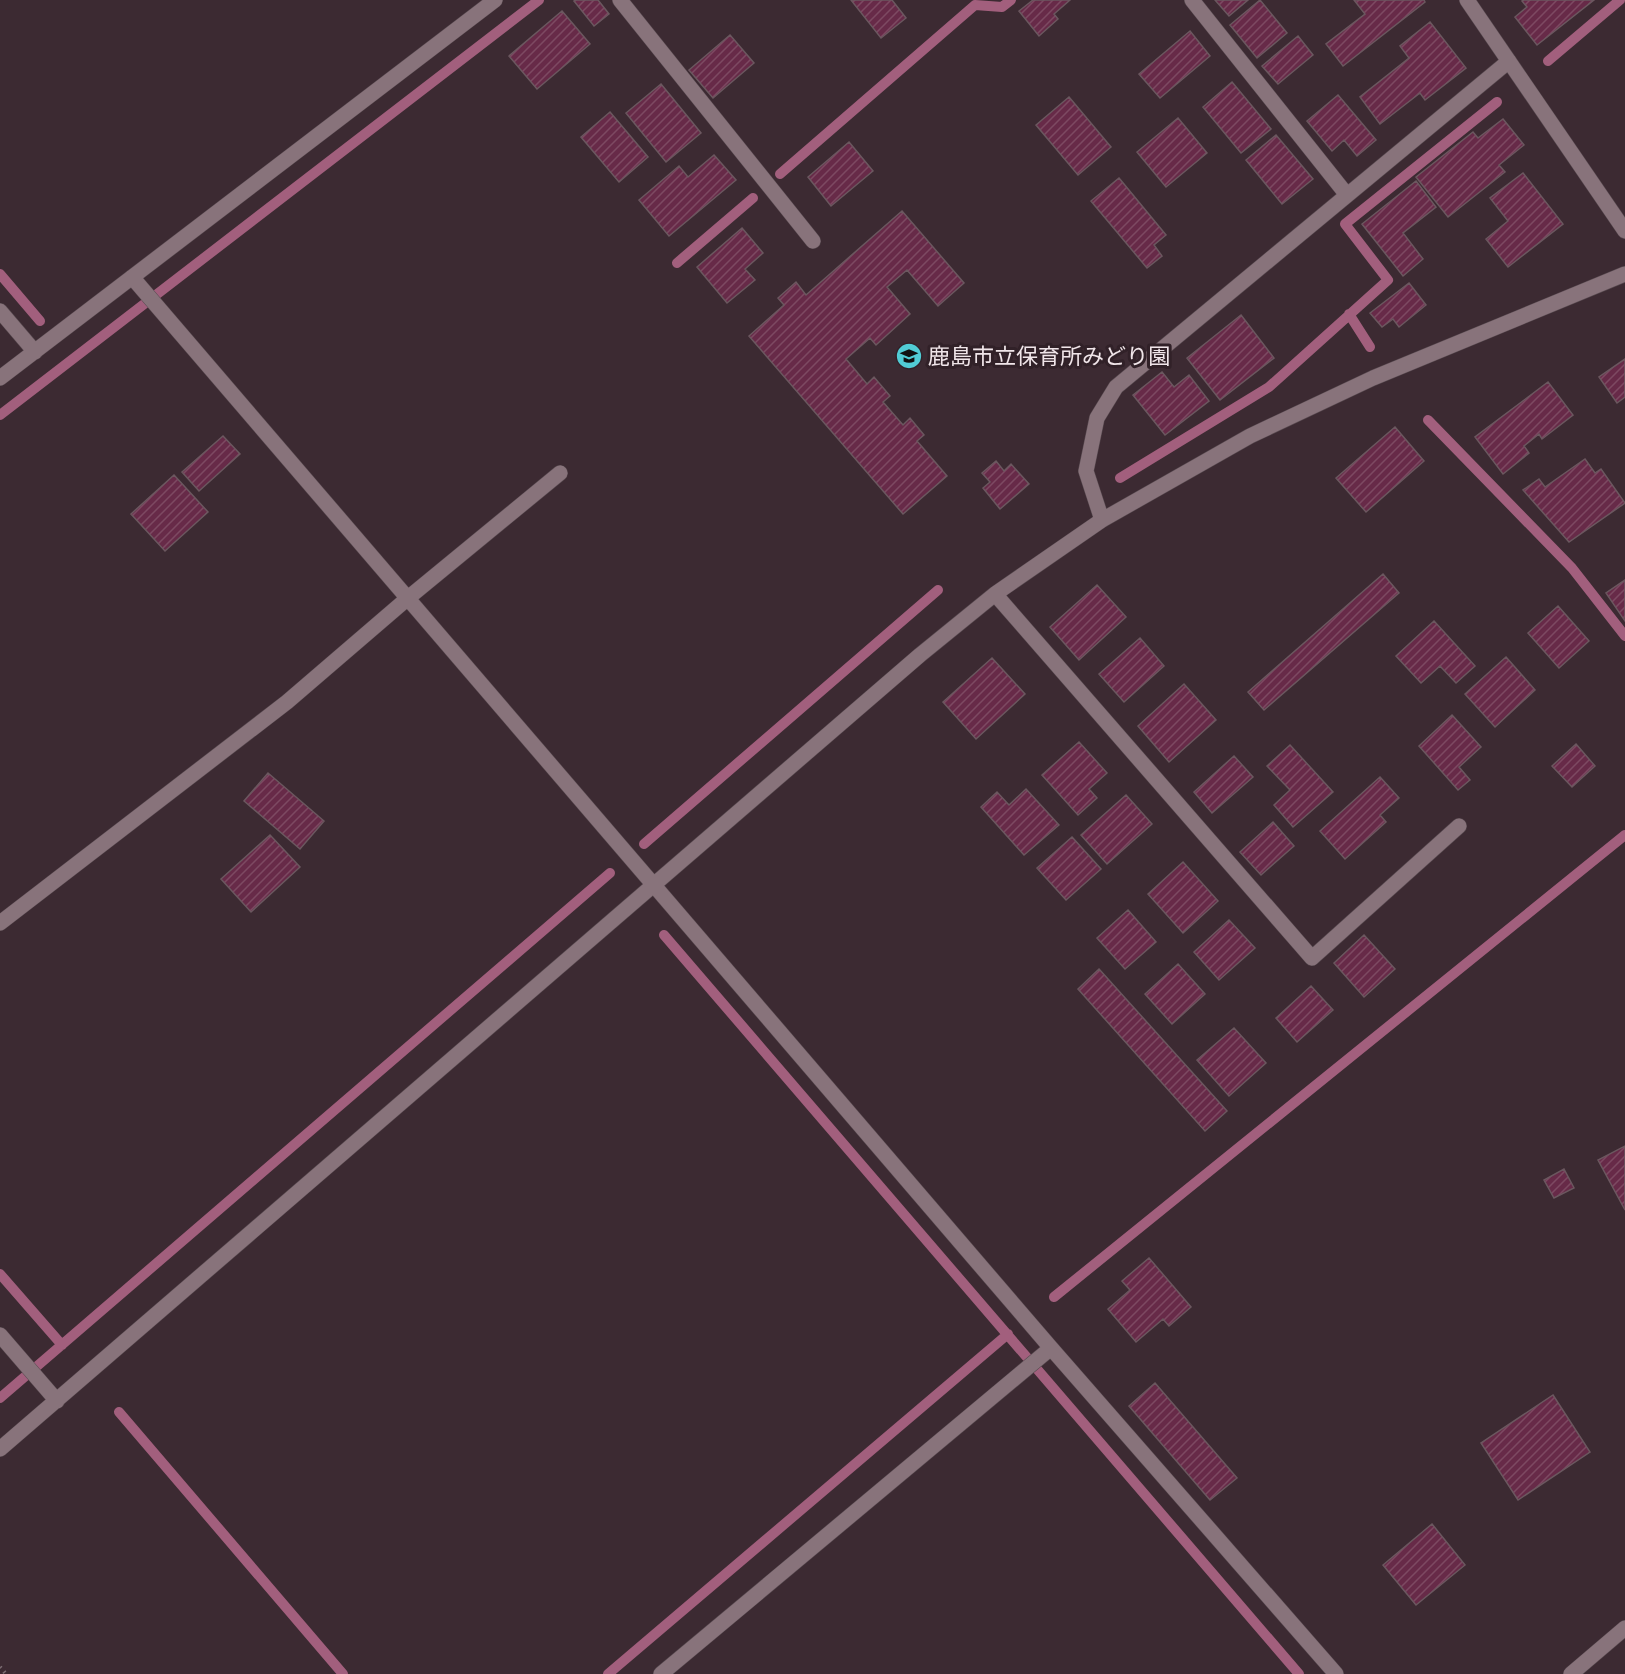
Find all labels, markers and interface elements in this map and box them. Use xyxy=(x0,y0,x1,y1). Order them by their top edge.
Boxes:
school or university icon: 鹿島市立保育所みどり園 xyxy=(894,341,924,371)
place label: 鹿島市立保育所みどり園 xyxy=(928,343,1170,370)

